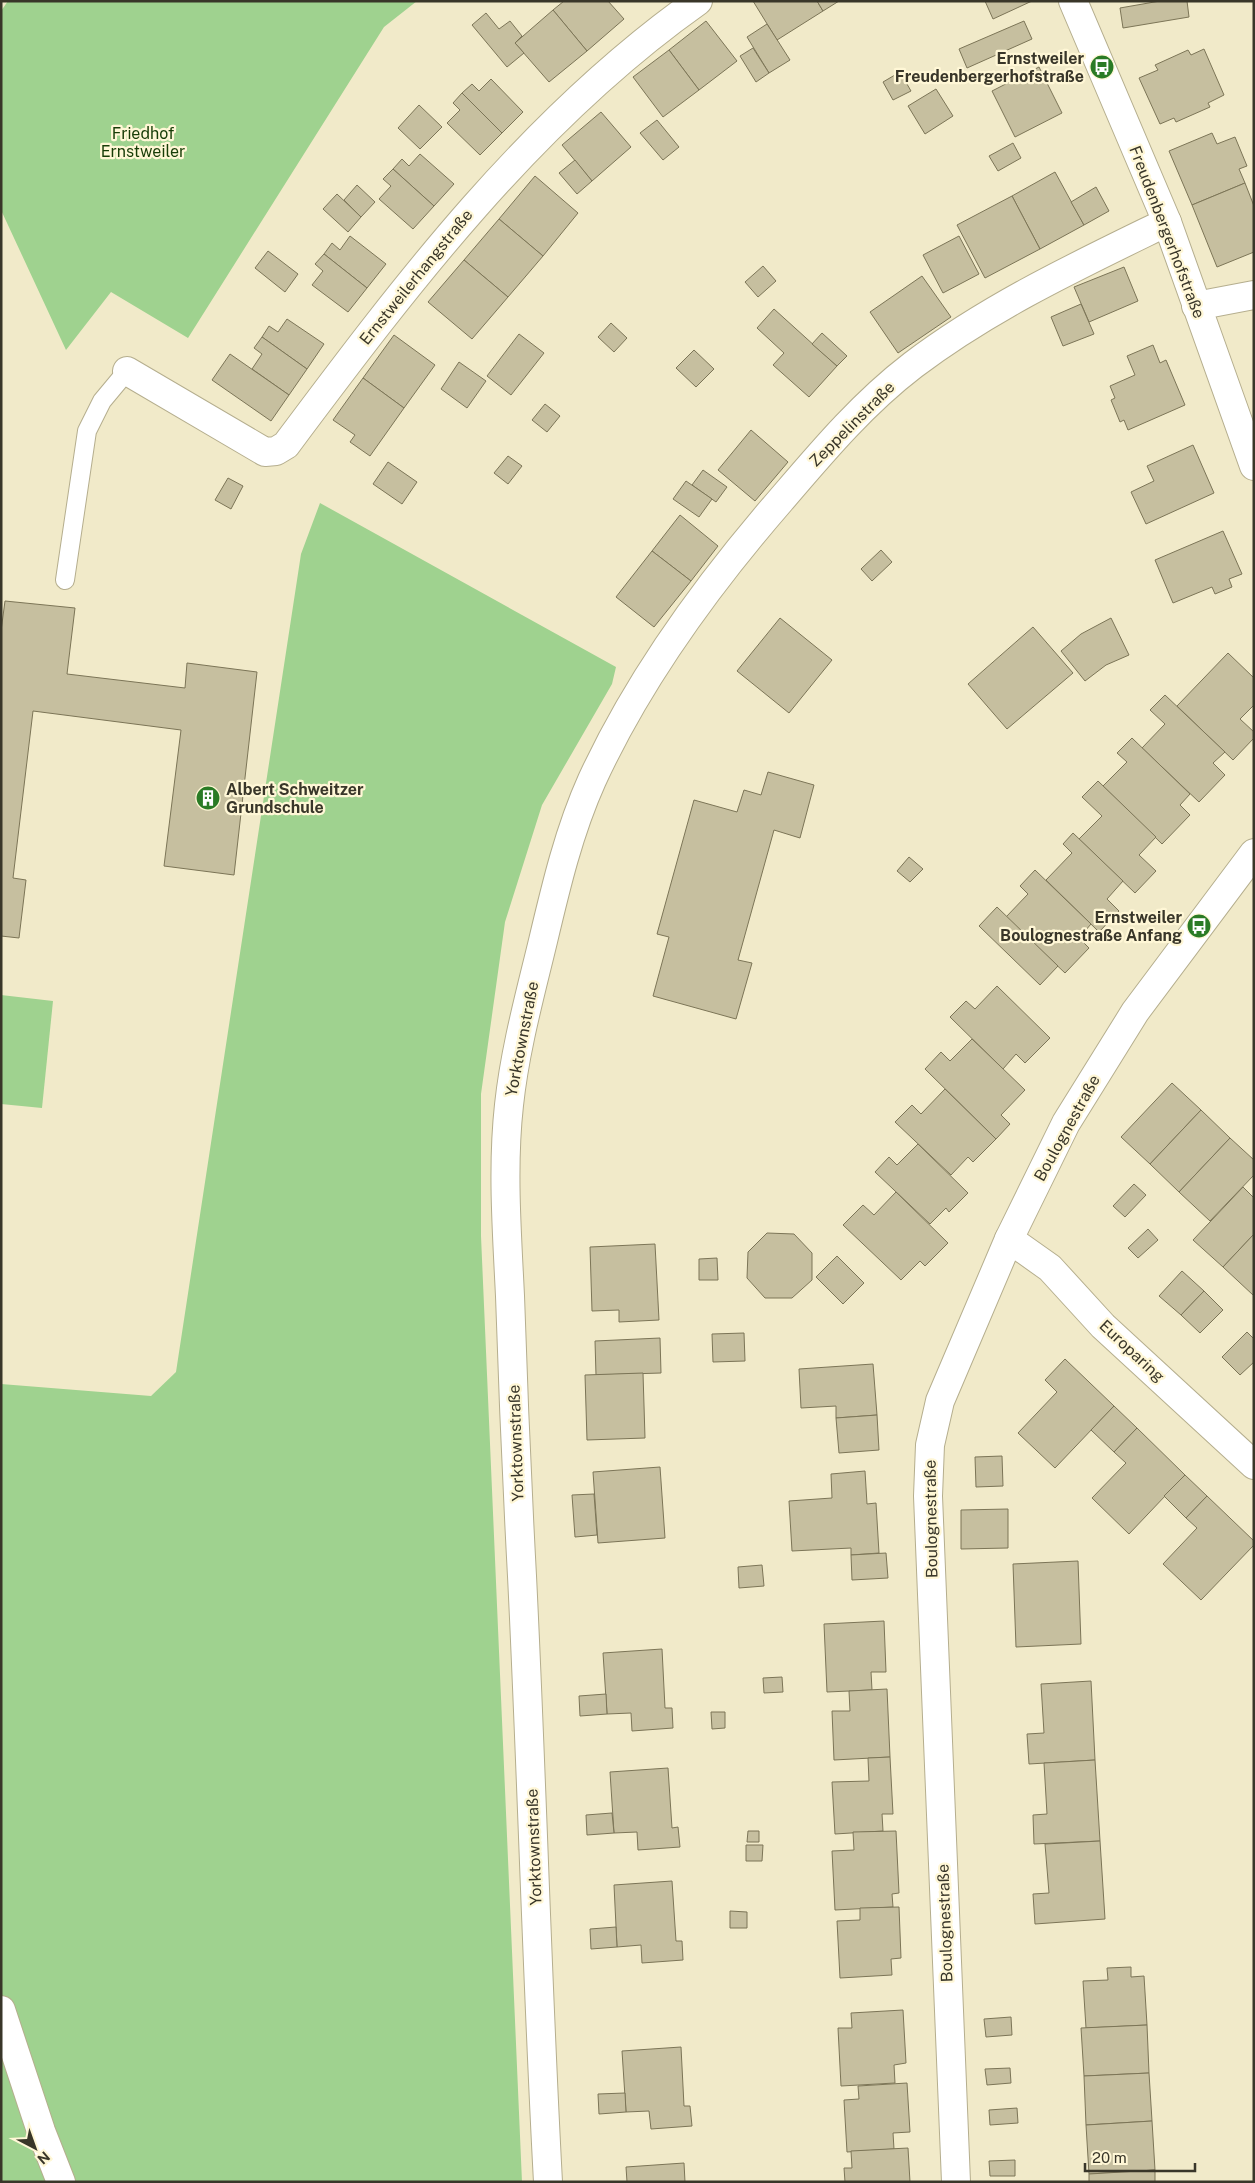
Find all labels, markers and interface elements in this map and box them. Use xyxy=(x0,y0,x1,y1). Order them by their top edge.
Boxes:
place label: Ernstweiler Freudenbergerhofstraße xyxy=(895,49,1084,86)
bus stop icon: Ernstweiler Freudenbergerhofstraße xyxy=(1089,54,1115,80)
park label: Friedhof Ernstweiler xyxy=(101,124,185,161)
street label: Freudenbergerhofstraße xyxy=(1125,143,1209,321)
street label: Ernstweilerhangstraße xyxy=(355,205,477,349)
street label: Zeppelinstraße xyxy=(805,377,899,471)
place label: Albert Schweitzer Grundschule xyxy=(226,780,364,817)
building icon: Albert Schweitzer Grundschule xyxy=(195,785,221,811)
place label: Ernstweiler Boulognestraße Anfang xyxy=(1000,908,1182,945)
bus stop icon: Ernstweiler Boulognestraße Anfang xyxy=(1186,913,1212,939)
street label: Yorktownstraße xyxy=(502,980,542,1098)
street label: Boulognestraße xyxy=(1030,1072,1104,1184)
street label: Europaring xyxy=(1095,1316,1169,1386)
street label: Yorktownstraße xyxy=(504,1384,528,1502)
street label: Boulognestraße xyxy=(920,1460,942,1578)
street label: Yorktownstraße xyxy=(522,1788,546,1906)
street label: Boulognestraße xyxy=(933,1864,957,1982)
north arrow xyxy=(10,2123,60,2173)
scale bar xyxy=(1085,2140,1195,2172)
text: N xyxy=(34,2148,53,2167)
text: 20 m xyxy=(1092,2149,1127,2166)

